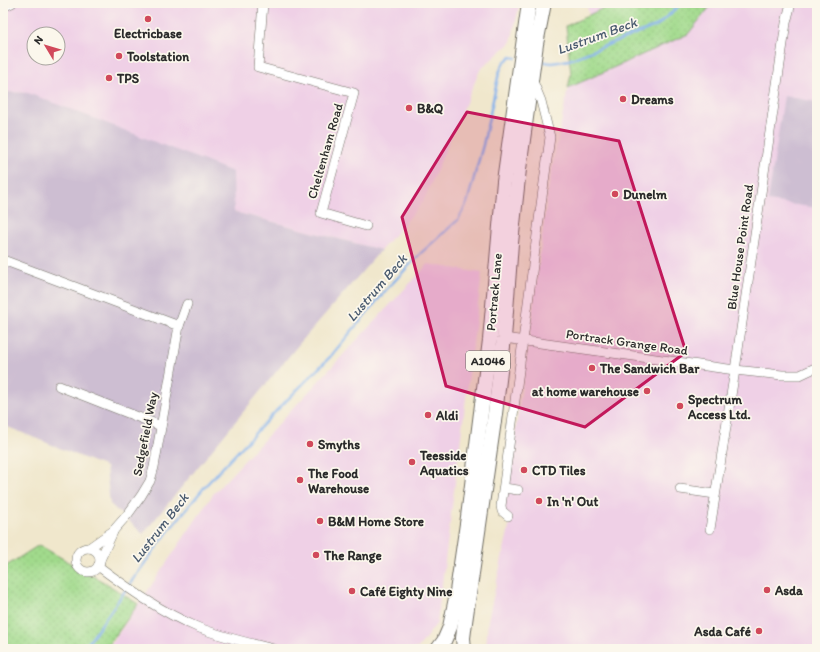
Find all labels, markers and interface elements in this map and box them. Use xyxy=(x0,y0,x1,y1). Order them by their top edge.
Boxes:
water label: Lustrum Beck xyxy=(555,13,640,58)
marker: Electricbase xyxy=(143,14,153,24)
north arrow xyxy=(26,26,66,66)
place label: Electricbase xyxy=(114,26,182,41)
text: N xyxy=(31,33,46,47)
place label: Toolstation xyxy=(126,49,190,64)
marker: Toolstation xyxy=(114,51,124,61)
place label: TPS xyxy=(116,71,140,86)
marker: TPS xyxy=(104,73,114,83)
place label: Dreams xyxy=(631,92,674,107)
marker: Dreams xyxy=(618,94,628,104)
street label: Cheltenham Road xyxy=(304,101,346,201)
place label: B&Q xyxy=(417,101,444,116)
marker: B&Q xyxy=(404,103,414,113)
street label: Blue House Point Road xyxy=(724,183,756,311)
place label: Dunelm xyxy=(623,187,667,202)
marker: Dunelm xyxy=(610,189,620,199)
water label: Lustrum Beck xyxy=(343,250,411,325)
street label: Portrack Lane xyxy=(483,253,505,331)
street label: Portrack Grange Road xyxy=(565,326,689,358)
road number: A1046 xyxy=(466,351,510,371)
place label: The Sandwich Bar xyxy=(599,361,700,376)
marker: The Sandwich Bar xyxy=(587,363,597,373)
place label: at home warehouse xyxy=(532,384,639,399)
marker: at home warehouse xyxy=(642,386,652,396)
street label: Sedgefield Way xyxy=(130,391,160,477)
place label: Spectrum Access Ltd. xyxy=(687,392,751,422)
marker: Spectrum Access Ltd. xyxy=(675,401,685,411)
place label: Aldi xyxy=(435,408,458,423)
marker: Aldi xyxy=(423,410,433,420)
place label: Smyths xyxy=(318,437,360,453)
marker: Smyths xyxy=(305,439,315,449)
place label: Teesside Aquatics xyxy=(419,448,469,479)
marker: Teesside Aquatics xyxy=(407,457,417,467)
place label: CTD Tiles xyxy=(532,463,586,478)
marker: CTD Tiles xyxy=(519,465,529,475)
place label: The Food Warehouse xyxy=(307,466,369,496)
marker: The Food Warehouse xyxy=(295,475,305,485)
water label: Lustrum Beck xyxy=(128,489,193,566)
place label: In 'n' Out xyxy=(547,494,598,509)
marker: In 'n' Out xyxy=(534,496,544,506)
place label: B&M Home Store xyxy=(328,514,424,529)
marker: B&M Home Store xyxy=(315,516,325,526)
place label: The Range xyxy=(323,548,382,564)
marker: The Range xyxy=(311,550,321,560)
place label: Asda xyxy=(774,583,803,598)
place label: Café Eighty Nine xyxy=(360,584,452,600)
marker: Asda xyxy=(762,585,772,595)
marker: Café Eighty Nine xyxy=(347,586,357,596)
place label: Asda Café xyxy=(693,624,751,639)
marker: Asda Café xyxy=(754,626,764,636)

